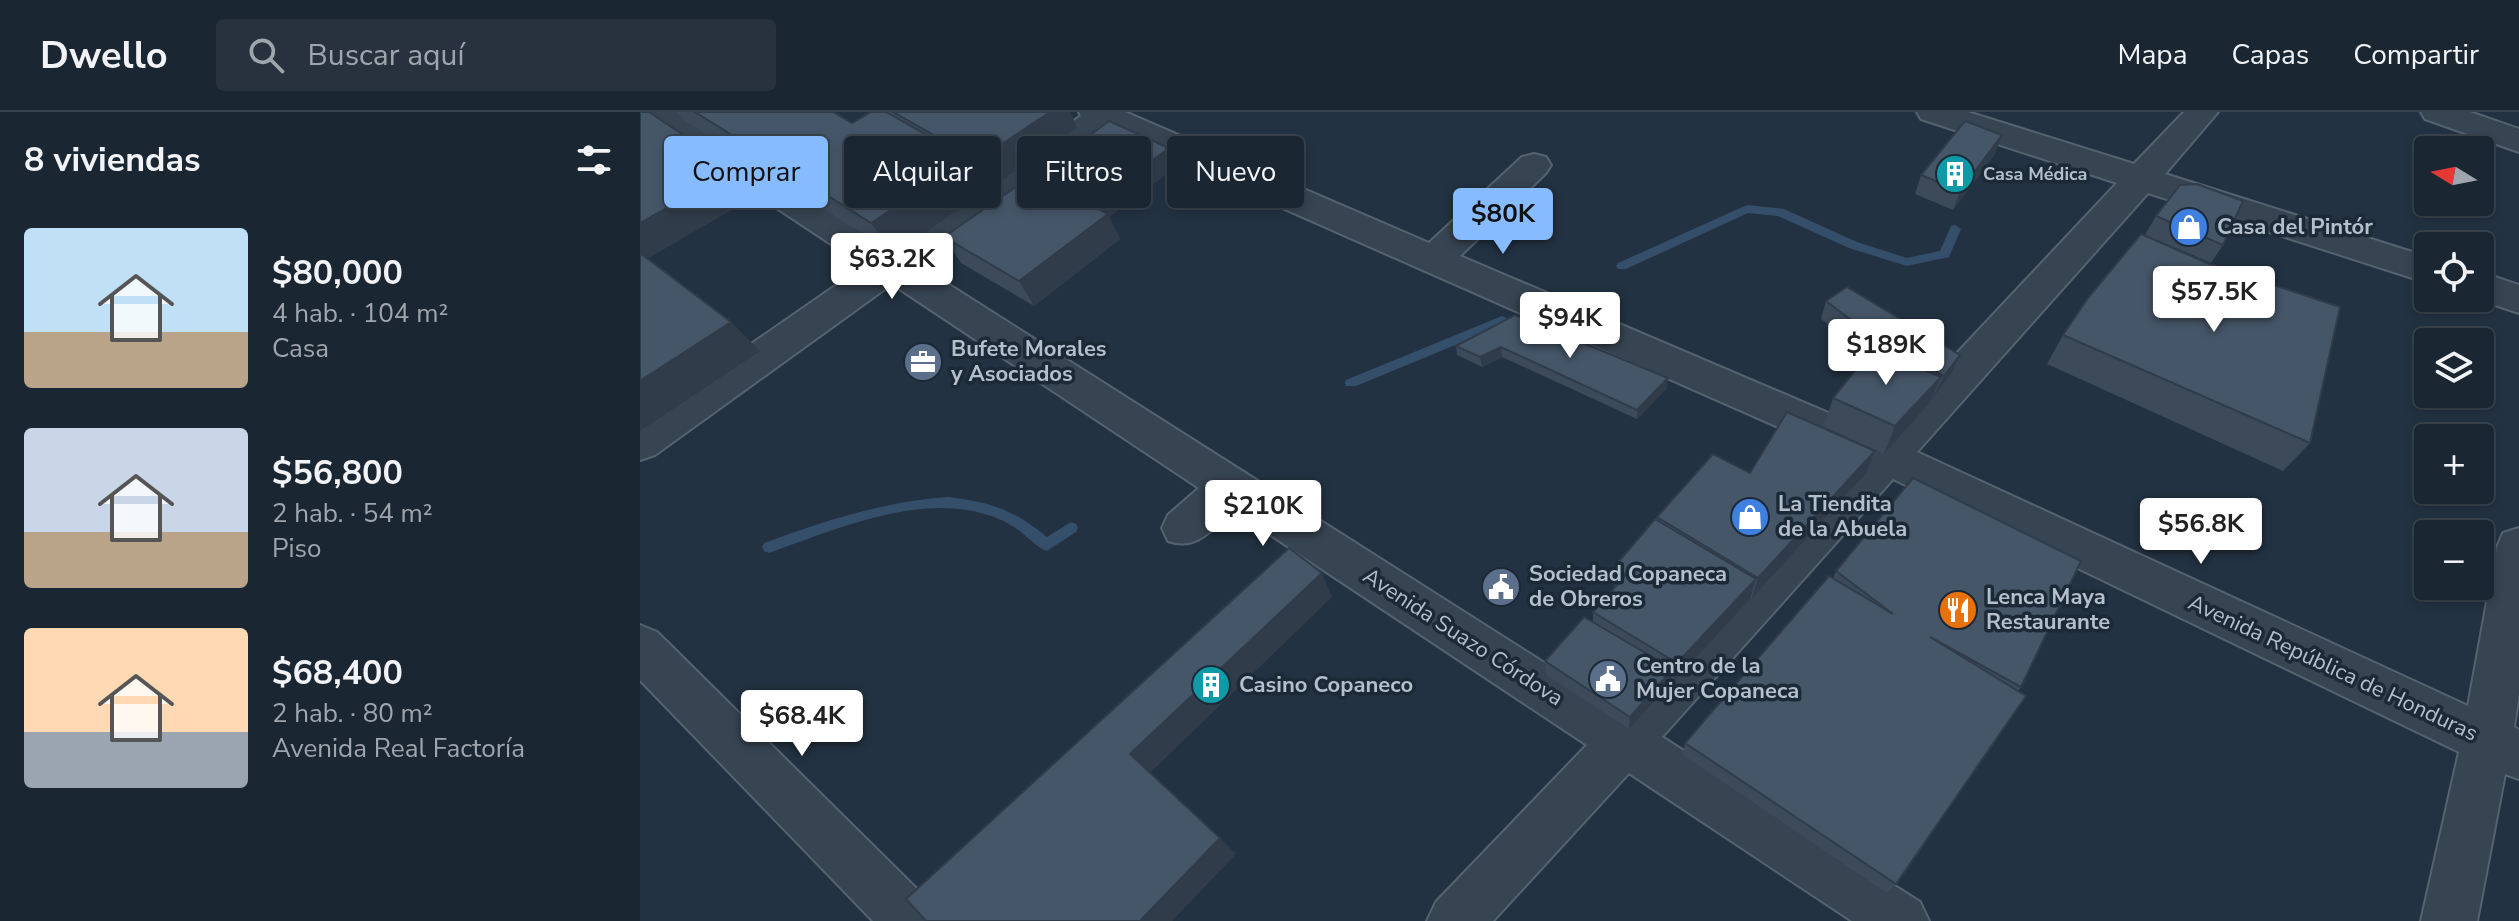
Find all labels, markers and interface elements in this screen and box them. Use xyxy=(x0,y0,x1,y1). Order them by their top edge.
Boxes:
search box xyxy=(216,19,776,91)
text: Dwello xyxy=(40,30,168,81)
icon: search xyxy=(244,33,288,77)
text: Buscar aquí xyxy=(308,35,464,76)
text: Mapa xyxy=(2118,36,2187,74)
text: Capas xyxy=(2231,36,2309,74)
text: Compartir xyxy=(2353,36,2479,74)
chip: Comprar xyxy=(664,136,828,208)
chip: Alquilar xyxy=(844,136,1001,208)
chip: Filtros xyxy=(1017,136,1151,208)
chip: Nuevo xyxy=(1167,136,1304,208)
north arrow xyxy=(2414,136,2494,216)
map controls xyxy=(2414,136,2494,600)
text: 8 viviendas xyxy=(24,137,201,183)
icon: filters xyxy=(572,138,616,182)
building icon: Casa Médica xyxy=(1934,153,1976,195)
place label: Casa Médica xyxy=(1983,162,2087,186)
pin: $80K xyxy=(1456,188,1550,256)
text: $80K xyxy=(1471,196,1535,231)
shop icon: Casa del Pintór xyxy=(2168,206,2210,248)
place label: Casa del Pintór xyxy=(2217,212,2373,242)
button: locate xyxy=(2414,232,2494,312)
pin: $63.2K xyxy=(827,233,957,301)
text: $63.2K xyxy=(849,241,935,276)
text: $80,000 xyxy=(272,250,403,296)
icon: home xyxy=(88,260,184,356)
pin: $57.5K xyxy=(2149,266,2279,334)
text: $57.5K xyxy=(2171,274,2257,309)
pin: $94K xyxy=(1523,292,1617,360)
text: 4 hab. · 104 m² xyxy=(272,296,448,331)
text: $94K xyxy=(1538,300,1602,335)
pin: $189K xyxy=(1830,319,1942,387)
text: $189K xyxy=(1846,327,1926,362)
button: layers xyxy=(2414,328,2494,408)
text: Casa xyxy=(272,331,329,366)
place label: Bufete Morales y Asociados xyxy=(950,334,1107,389)
office icon: Bufete Morales y Asociados xyxy=(902,341,944,383)
button: + xyxy=(2414,424,2494,504)
text: $56,800 xyxy=(272,450,403,496)
icon: home xyxy=(88,460,184,556)
pin: $210K xyxy=(1207,480,1319,548)
text: $210K xyxy=(1223,488,1303,523)
place label: La Tiendita de la Abuela xyxy=(1778,489,1907,544)
text: 2 hab. · 54 m² xyxy=(272,496,433,531)
shop icon: La Tiendita de la Abuela xyxy=(1729,496,1771,538)
pin: $56.8K xyxy=(2136,498,2266,566)
text: $56.8K xyxy=(2158,506,2244,541)
button: − xyxy=(2414,520,2494,600)
text: Piso xyxy=(272,531,321,566)
place label: Sociedad Copaneca de Obreros xyxy=(1529,559,1727,614)
street label: Avenida Suazo Córdova xyxy=(1357,561,1569,713)
public building icon: Sociedad Copaneca de Obreros xyxy=(1480,566,1522,608)
place label: Lenca Maya Restaurante xyxy=(1986,582,2110,637)
street label: Avenida República de Honduras xyxy=(2183,588,2483,748)
restaurant icon: Lenca Maya Restaurante xyxy=(1937,589,1979,631)
text: $68,400 xyxy=(272,650,403,696)
place label: Centro de la Mujer Copaneca xyxy=(1636,651,1799,706)
public building icon: Centro de la Mujer Copaneca xyxy=(1587,658,1629,700)
icon: home xyxy=(88,660,184,756)
building icon: Casino Copaneco xyxy=(1190,664,1232,706)
place label: Casino Copaneco xyxy=(1239,670,1413,700)
pin: $68.4K xyxy=(737,690,867,758)
text: 2 hab. · 80 m² xyxy=(272,696,433,731)
text: $68.4K xyxy=(759,698,845,733)
text: Avenida Real Factoría xyxy=(272,731,525,766)

